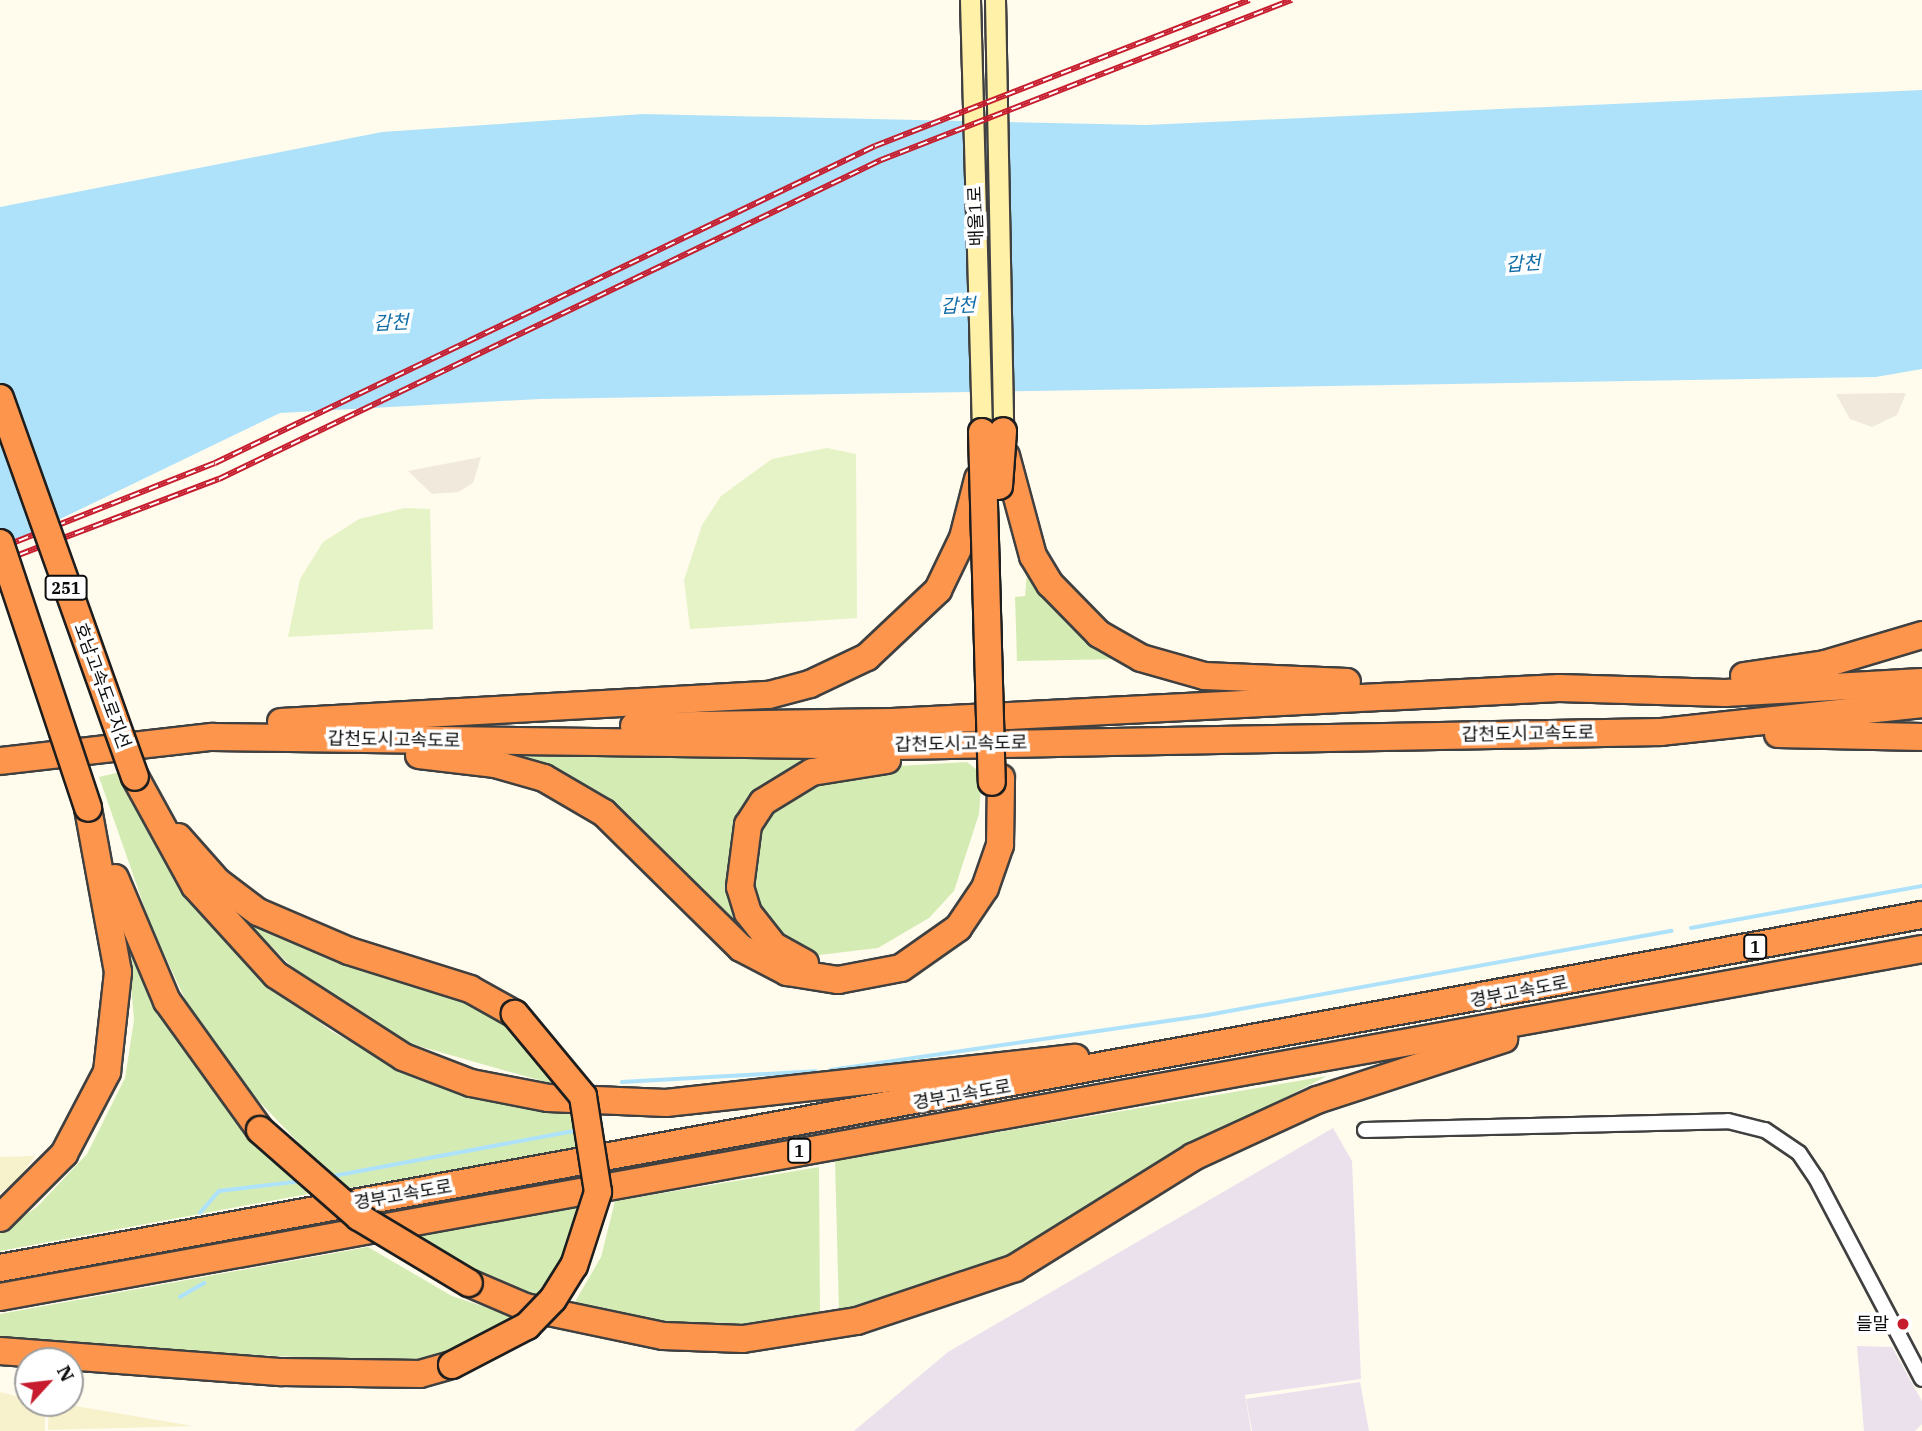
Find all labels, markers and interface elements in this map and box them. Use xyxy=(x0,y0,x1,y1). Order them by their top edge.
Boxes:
street label: 배울1로 xyxy=(964,185,988,247)
water label: 갑천 xyxy=(1505,251,1541,277)
water label: 갑천 xyxy=(940,294,976,318)
water label: 갑천 xyxy=(373,311,409,335)
road number: 251 xyxy=(43,576,89,600)
street label: 호남고속도로지선 xyxy=(69,620,135,752)
street label: 갑천도시고속도로 xyxy=(1462,722,1594,746)
street label: 갑천도시고속도로 xyxy=(328,728,460,752)
street label: 갑천도시고속도로 xyxy=(895,732,1027,756)
road number: 1 xyxy=(1743,934,1767,959)
street label: 경부고속도로 xyxy=(1468,972,1570,1012)
street label: 경부고속도로 xyxy=(911,1076,1013,1114)
road number: 1 xyxy=(787,1138,811,1163)
street label: 경부고속도로 xyxy=(352,1176,454,1214)
place label: 들말 xyxy=(1856,1313,1889,1335)
marker: 들말 xyxy=(1895,1316,1911,1332)
north arrow xyxy=(14,1347,84,1417)
text: N xyxy=(52,1361,80,1386)

